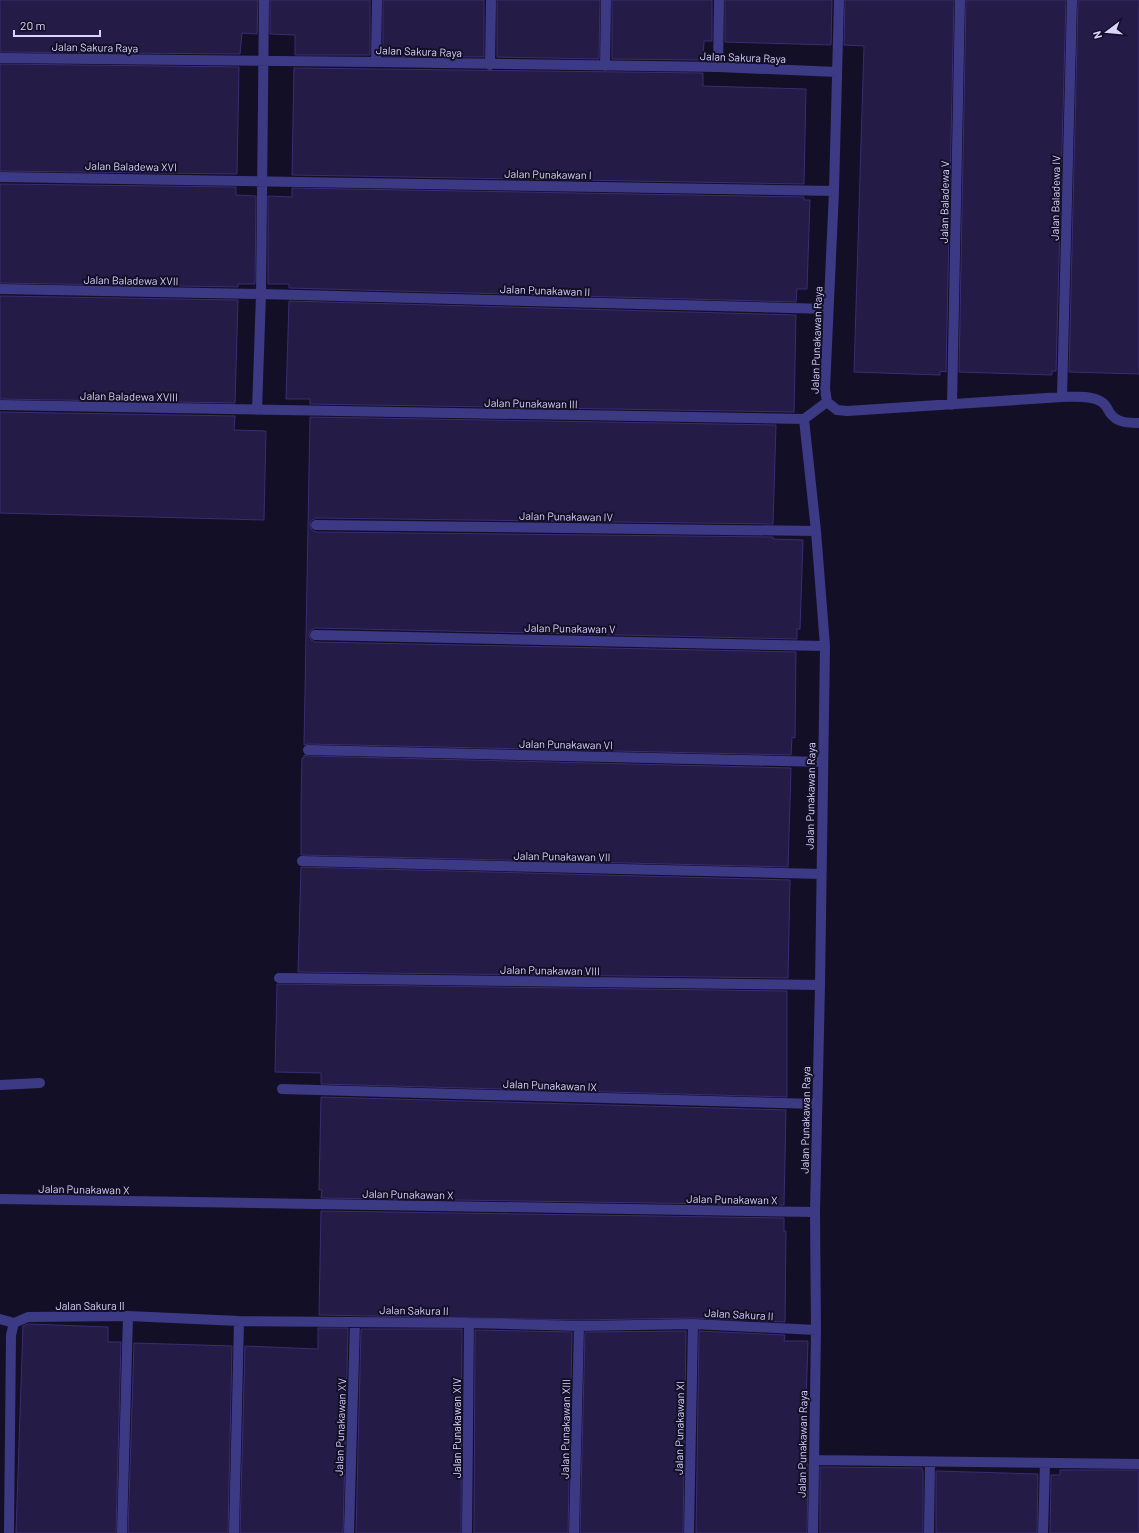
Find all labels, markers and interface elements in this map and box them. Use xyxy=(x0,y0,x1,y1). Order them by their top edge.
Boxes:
scale bar xyxy=(14,12,100,38)
north arrow xyxy=(1087,12,1127,52)
text: 20 m xyxy=(20,18,46,32)
text: N xyxy=(1090,30,1104,40)
street label: Jalan Sakura Raya xyxy=(52,40,138,54)
street label: Jalan Sakura Raya xyxy=(376,43,462,59)
street label: Jalan Sakura Raya xyxy=(700,49,786,65)
street label: Jalan Baladewa IV xyxy=(1048,155,1062,241)
street label: Jalan Baladewa XVI xyxy=(85,159,177,173)
street label: Jalan Baladewa V xyxy=(937,160,951,243)
street label: Jalan Punakawan I xyxy=(504,167,592,181)
street label: Jalan Baladewa XVII xyxy=(83,273,179,287)
street label: Jalan Punakawan II xyxy=(500,282,590,298)
street label: Jalan Punakawan Raya xyxy=(808,286,824,394)
street label: Jalan Baladewa XVIII xyxy=(80,389,178,403)
street label: Jalan Punakawan III xyxy=(484,396,578,410)
street label: Jalan Punakawan IV xyxy=(519,509,614,523)
street label: Jalan Punakawan V xyxy=(524,621,616,635)
street label: Jalan Punakawan VI xyxy=(519,737,613,751)
street label: Jalan Punakawan Raya xyxy=(803,742,817,850)
street label: Jalan Punakawan VII xyxy=(513,849,611,863)
street label: Jalan Punakawan VIII xyxy=(500,963,600,977)
street label: Jalan Punakawan Raya xyxy=(798,1066,812,1174)
street label: Jalan Punakawan IX xyxy=(503,1077,598,1093)
street label: Jalan Punakawan X xyxy=(38,1182,130,1196)
street label: Jalan Punakawan X xyxy=(362,1187,454,1201)
street label: Jalan Punakawan X xyxy=(686,1192,778,1206)
street label: Jalan Sakura II xyxy=(55,1299,125,1312)
street label: Jalan Sakura II xyxy=(379,1303,449,1317)
street label: Jalan Sakura II xyxy=(704,1306,774,1322)
street label: Jalan Punakawan XV xyxy=(332,1377,348,1476)
street label: Jalan Punakawan XIV xyxy=(450,1377,463,1478)
street label: Jalan Punakawan XIII xyxy=(558,1379,572,1479)
street label: Jalan Punakawan XI xyxy=(672,1381,686,1475)
street label: Jalan Punakawan Raya xyxy=(795,1390,809,1498)

